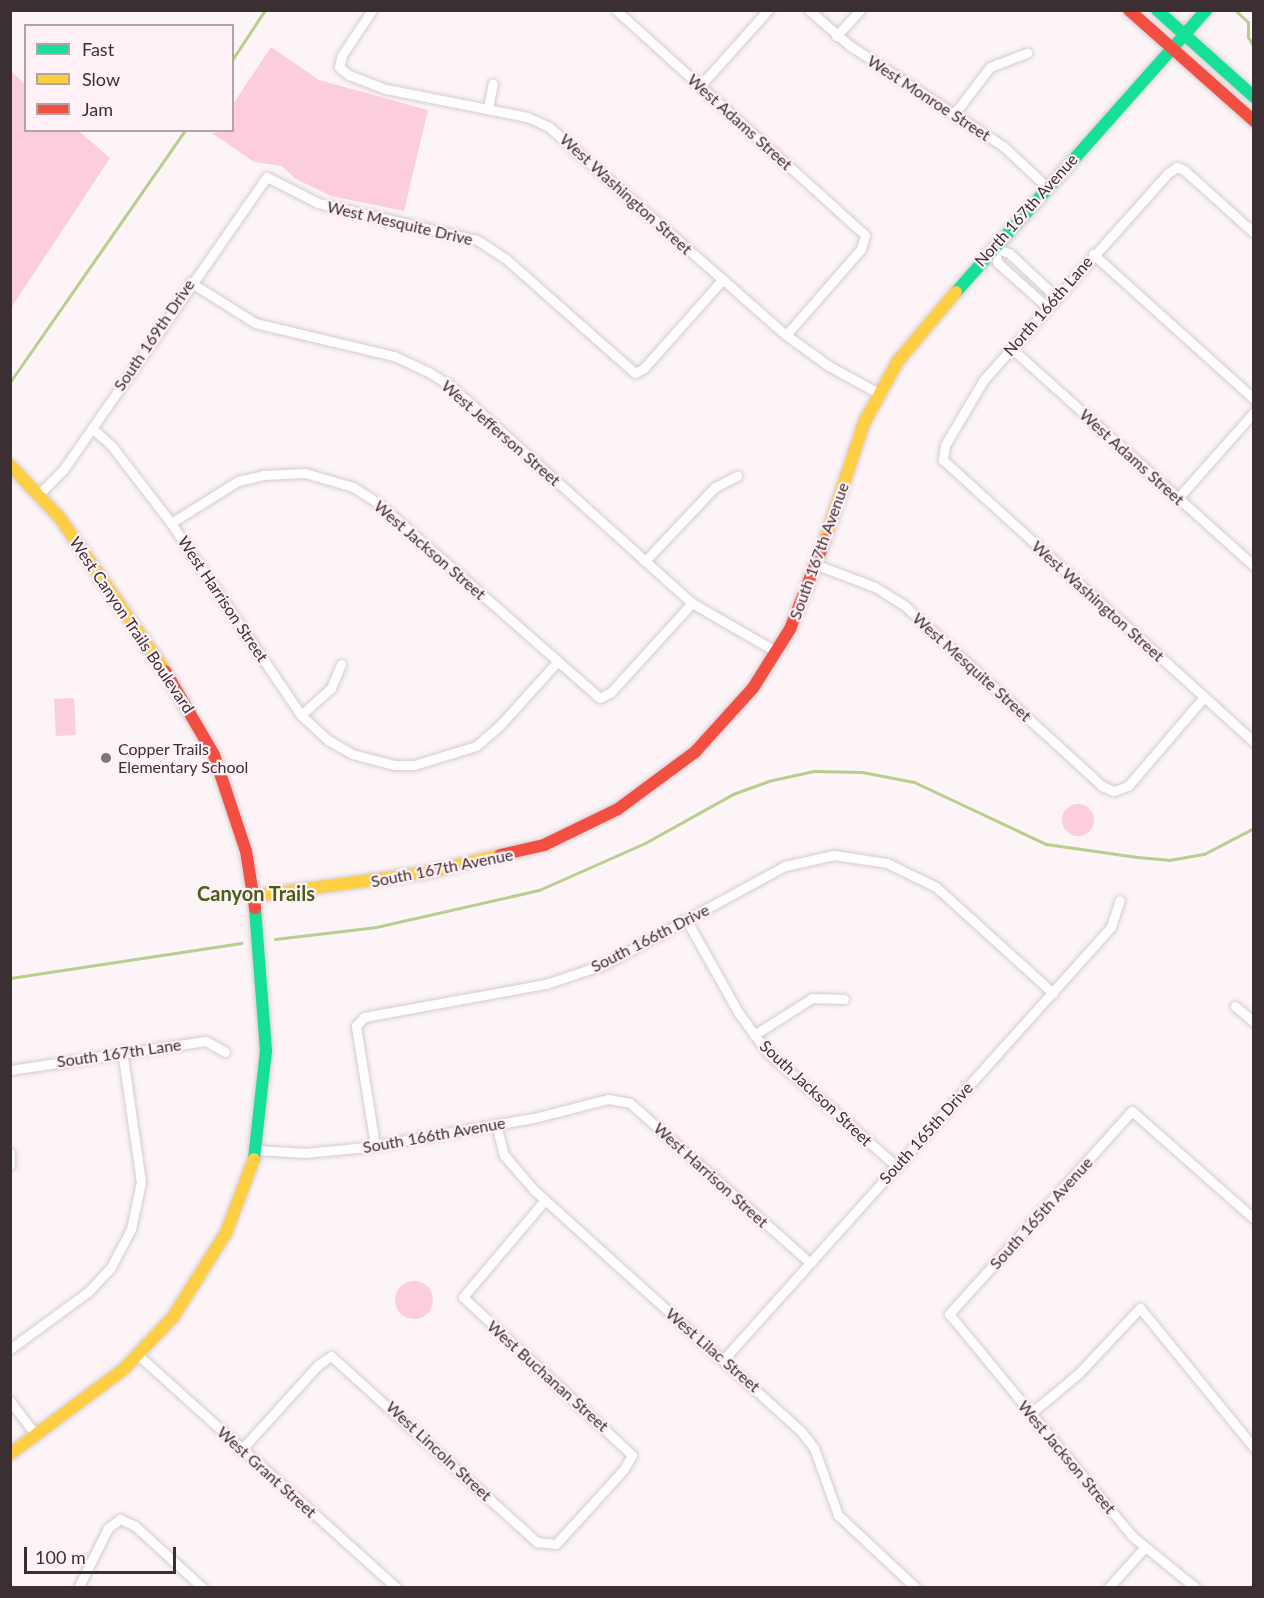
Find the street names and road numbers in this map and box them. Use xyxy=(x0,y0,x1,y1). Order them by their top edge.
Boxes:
street label: West Monroe Street xyxy=(864,51,994,145)
street label: West Adams Street xyxy=(684,70,796,174)
street label: West Washington Street xyxy=(556,130,696,258)
street label: North 167th Avenue xyxy=(970,150,1082,270)
street label: West Mesquite Drive xyxy=(325,197,475,249)
street label: North 166th Lane xyxy=(999,252,1097,360)
street label: South 169th Drive xyxy=(110,276,198,394)
street label: West Jefferson Street xyxy=(438,376,564,490)
street label: West Adams Street xyxy=(1076,405,1188,509)
street label: South 167th Avenue xyxy=(785,480,853,622)
street label: West Jackson Street xyxy=(370,496,490,604)
street label: West Canyon Trails Boulevard xyxy=(66,533,198,717)
street label: West Harrison Street xyxy=(174,533,272,665)
street label: West Washington Street xyxy=(1028,537,1168,665)
street label: West Mesquite Street xyxy=(909,609,1035,725)
street label: South 167th Avenue xyxy=(369,845,515,891)
street label: South 166th Drive xyxy=(588,900,712,976)
street label: South 167th Lane xyxy=(56,1035,182,1071)
street label: South Jackson Street xyxy=(756,1036,876,1150)
street label: South 165th Drive xyxy=(875,1078,977,1188)
street label: South 166th Avenue xyxy=(361,1113,507,1157)
street label: West Harrison Street xyxy=(650,1119,772,1231)
street label: South 165th Avenue xyxy=(985,1153,1097,1273)
street label: West Lilac Street xyxy=(662,1304,764,1396)
street label: West Buchanan Street xyxy=(483,1316,613,1436)
street label: West Jackson Street xyxy=(1014,1396,1120,1518)
street label: West Lincoln Street xyxy=(382,1397,496,1505)
street label: West Grant Street xyxy=(213,1422,321,1522)

